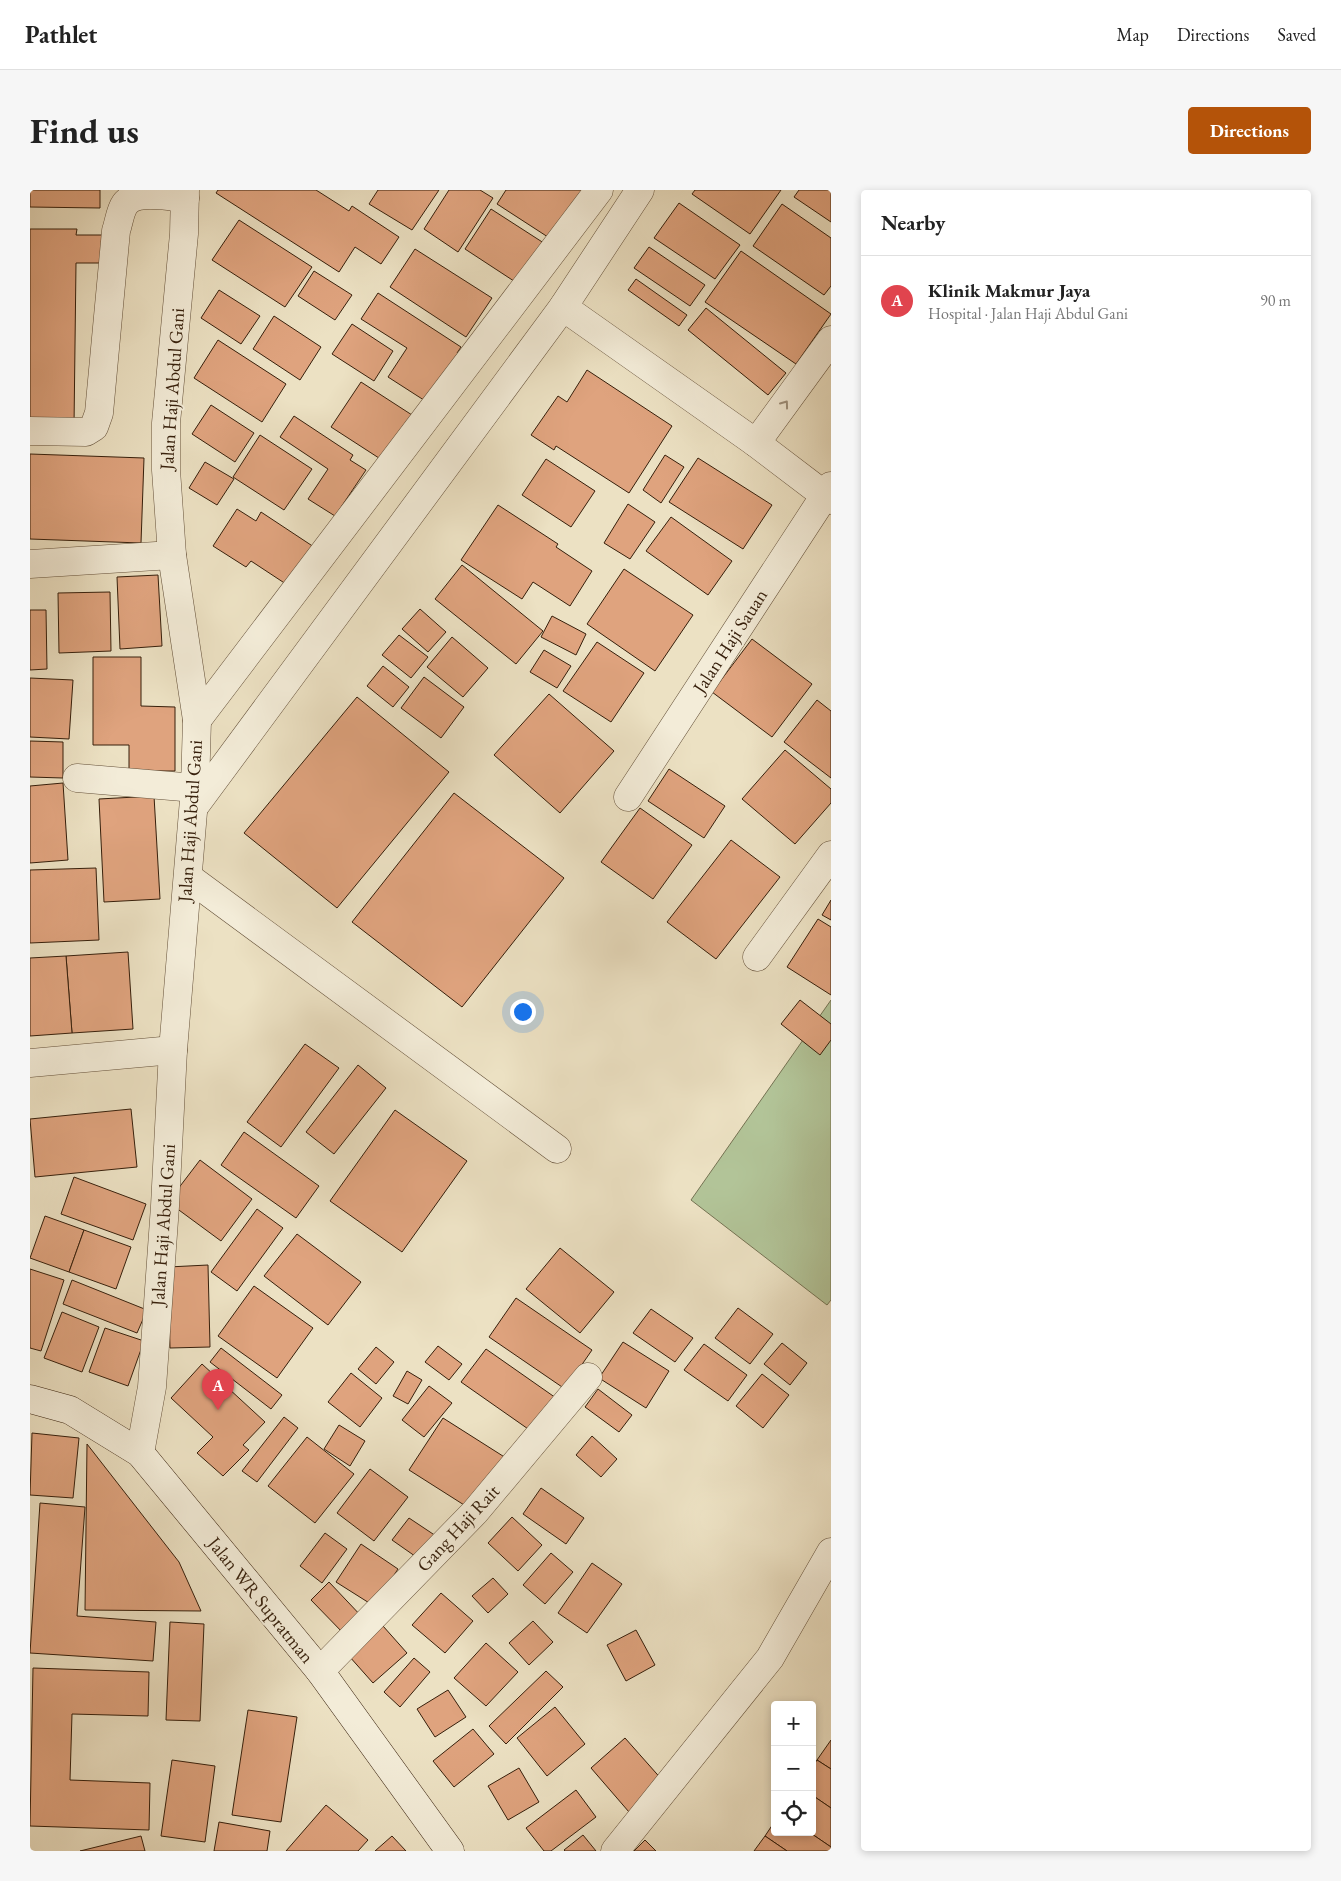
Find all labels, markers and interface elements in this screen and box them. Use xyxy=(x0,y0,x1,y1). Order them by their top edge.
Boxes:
text: Pathlet xyxy=(25,19,97,50)
text: Map xyxy=(1117,23,1149,46)
text: Directions xyxy=(1177,23,1249,46)
text: Saved xyxy=(1277,23,1316,46)
button: Directions xyxy=(1188,107,1311,154)
text: Find us xyxy=(30,108,139,153)
text: Nearby xyxy=(881,209,945,236)
text: Klinik Makmur Jaya xyxy=(928,278,1090,303)
text: A xyxy=(891,290,903,311)
text: 90 m xyxy=(1260,290,1291,311)
text: Hospital · Jalan Haji Abdul Gani xyxy=(928,303,1128,324)
street label: Jalan Haji Abdul Gani xyxy=(154,307,190,473)
one-way arrow xyxy=(779,400,788,410)
street label: Jalan Haji Sauan xyxy=(686,584,773,700)
street label: Jalan Haji Abdul Gani xyxy=(172,739,208,905)
your location xyxy=(510,999,536,1025)
street label: Jalan Haji Abdul Gani xyxy=(145,1143,181,1309)
pin: A xyxy=(202,1369,234,1410)
street label: Gang Haji Rait xyxy=(411,1479,505,1577)
street label: Jalan WR Supratman xyxy=(201,1530,320,1668)
map controls xyxy=(771,1701,816,1836)
button: + xyxy=(771,1701,816,1746)
button: − xyxy=(771,1746,816,1791)
button: locate xyxy=(771,1791,816,1836)

